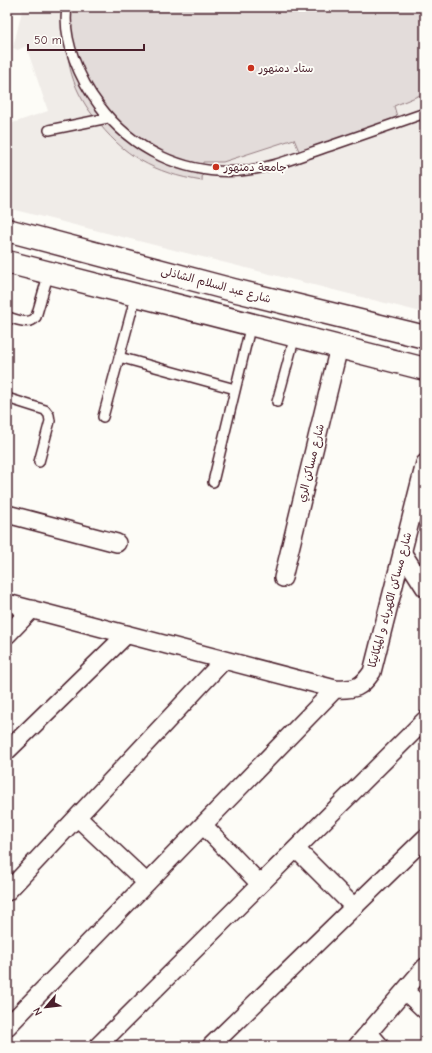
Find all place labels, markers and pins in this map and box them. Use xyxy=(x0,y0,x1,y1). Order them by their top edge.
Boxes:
place label: ستاد دمنهور xyxy=(258,62,313,76)
marker: ستاد دمنهور xyxy=(246,63,256,73)
place label: جامعة دمنهور xyxy=(223,161,287,175)
marker: جامعة دمنهور xyxy=(211,162,221,172)

